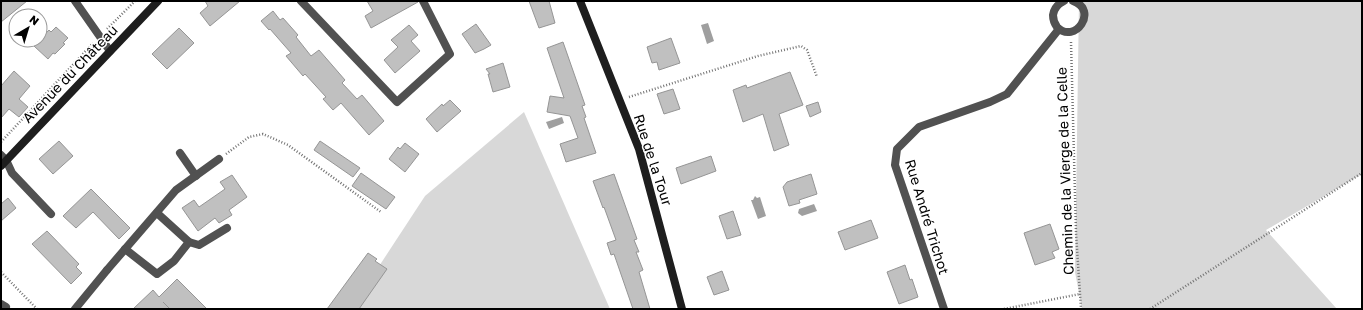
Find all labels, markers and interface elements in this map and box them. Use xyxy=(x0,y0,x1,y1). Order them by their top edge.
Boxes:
north arrow xyxy=(8,8,48,48)
text: N xyxy=(27,12,42,27)
street label: Avenue du Château xyxy=(19,21,121,126)
street label: Chemin de la Vierge de la Celle xyxy=(1052,67,1077,275)
street label: Rue de la Tour xyxy=(631,112,676,208)
street label: Rue André Trichot xyxy=(902,157,953,277)

